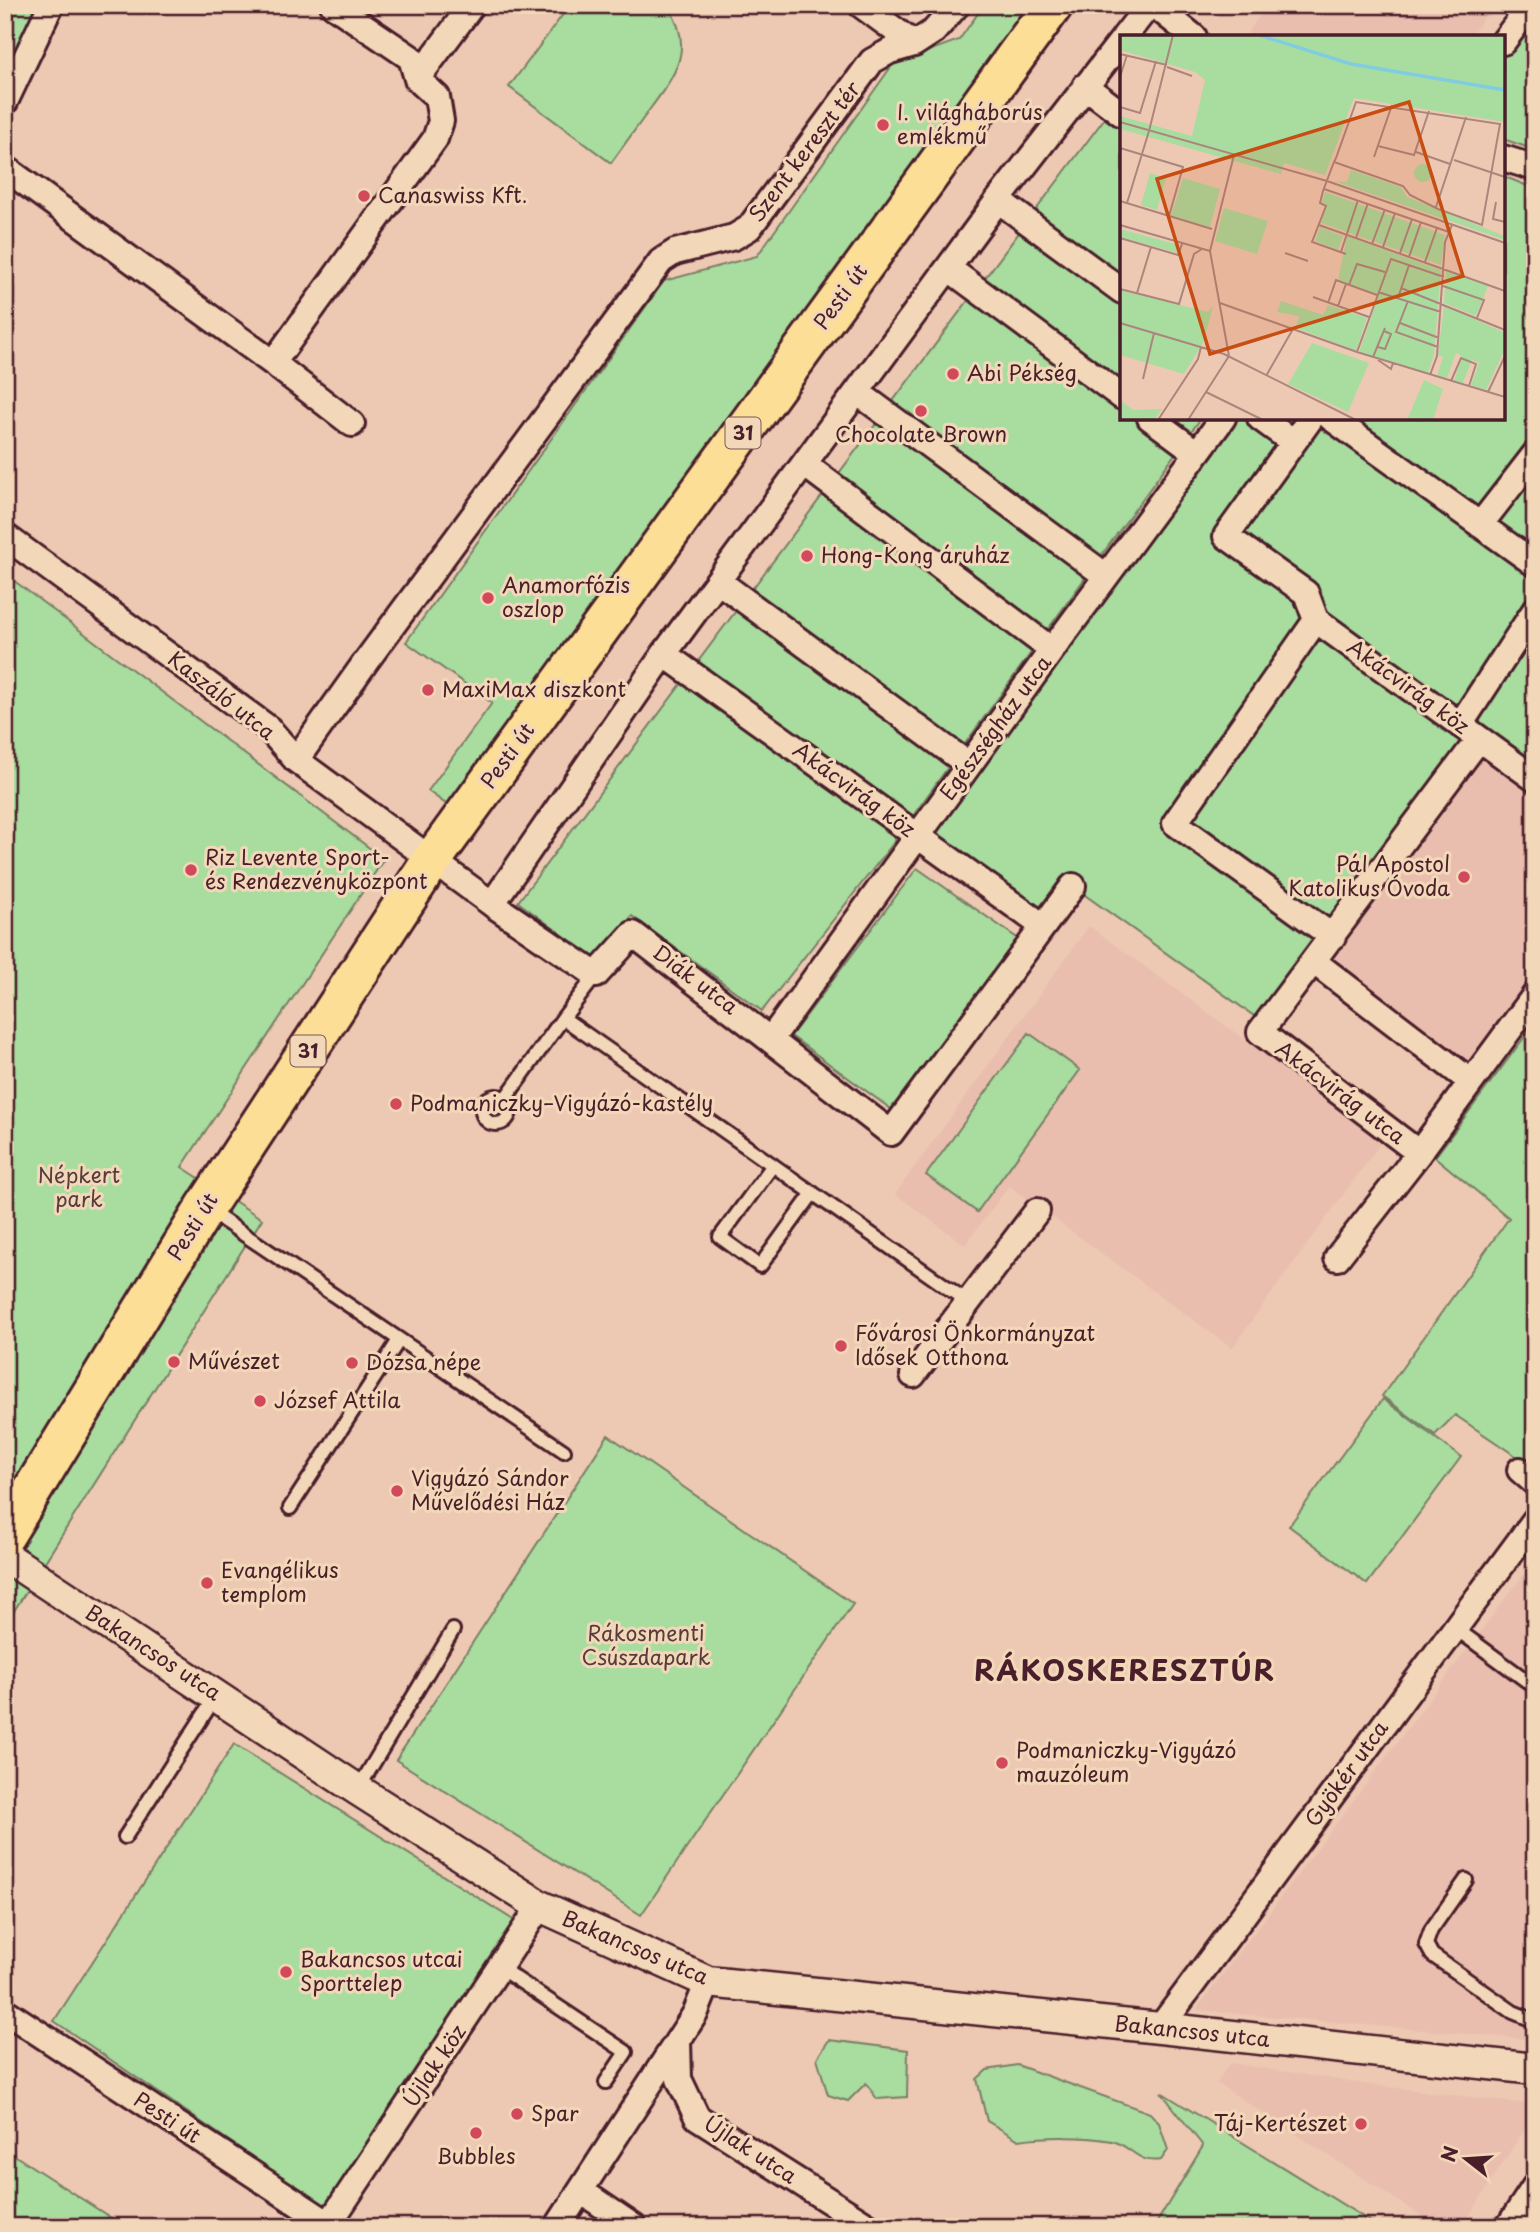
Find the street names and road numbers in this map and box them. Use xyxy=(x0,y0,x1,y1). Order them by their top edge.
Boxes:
street label: Szent kereszt tér xyxy=(740,73,867,228)
street label: Pesti út xyxy=(805,256,874,335)
road number: 31 xyxy=(726,418,760,448)
street label: Akácvirág köz xyxy=(1341,630,1477,741)
street label: Kaszáló utca xyxy=(162,642,283,747)
street label: Egészségház utca xyxy=(931,648,1058,806)
street label: Pesti út xyxy=(472,715,541,794)
street label: Akácvirág köz xyxy=(787,733,923,844)
street label: Diák utca xyxy=(647,936,746,1021)
street label: Akácvirág utca xyxy=(1270,1032,1413,1151)
road number: 31 xyxy=(290,1036,326,1066)
street label: Pesti út xyxy=(158,1186,225,1266)
street label: Bakancsos utca xyxy=(80,1595,228,1707)
street label: Gyökér utca xyxy=(1296,1713,1395,1833)
street label: Bakancsos utca xyxy=(557,1901,714,1991)
street label: Bakancsos utca xyxy=(1113,2006,1272,2054)
street label: Újlak köz xyxy=(394,2017,473,2113)
street label: Pesti út xyxy=(128,2083,208,2150)
street label: Újlak utca xyxy=(698,2106,804,2190)

